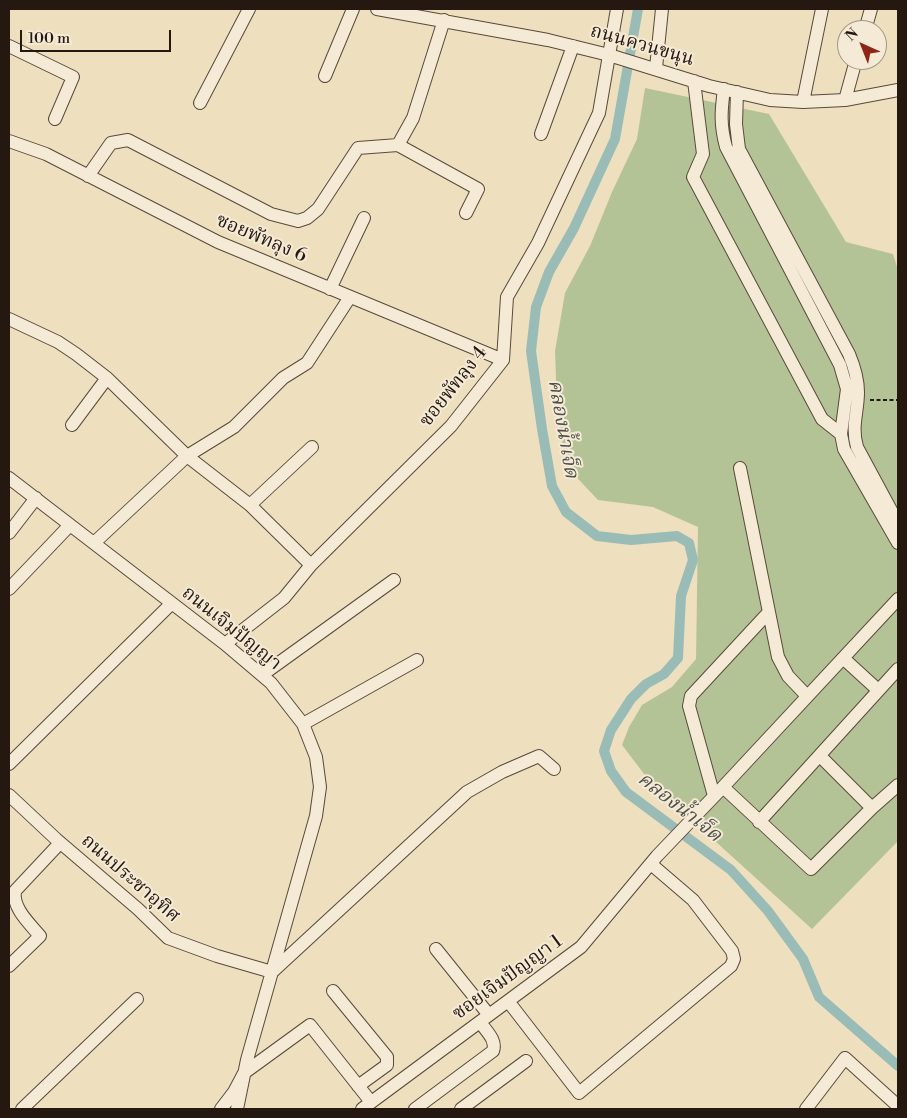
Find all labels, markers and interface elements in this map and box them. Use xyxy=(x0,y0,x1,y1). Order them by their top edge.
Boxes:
scale bar xyxy=(22,20,174,52)
street label: ถนนควนขนุน xyxy=(587,20,697,72)
north arrow xyxy=(837,20,887,70)
text: N xyxy=(842,25,863,45)
text: 100 m xyxy=(28,29,70,48)
street label: ซอยพัทลุง 6 xyxy=(212,210,310,268)
street label: ซอยพัทลุง 4 xyxy=(415,342,493,432)
water label: คลองน้ำเจ็ด xyxy=(542,378,582,480)
street label: ถนนเจิมปัญญา xyxy=(177,582,285,676)
water label: คลองน้ำเจ็ด xyxy=(632,768,726,848)
street label: ถนนประชาอุทิศ xyxy=(76,830,184,928)
street label: ซอยเจิมปัญญา 1 xyxy=(449,930,567,1026)

